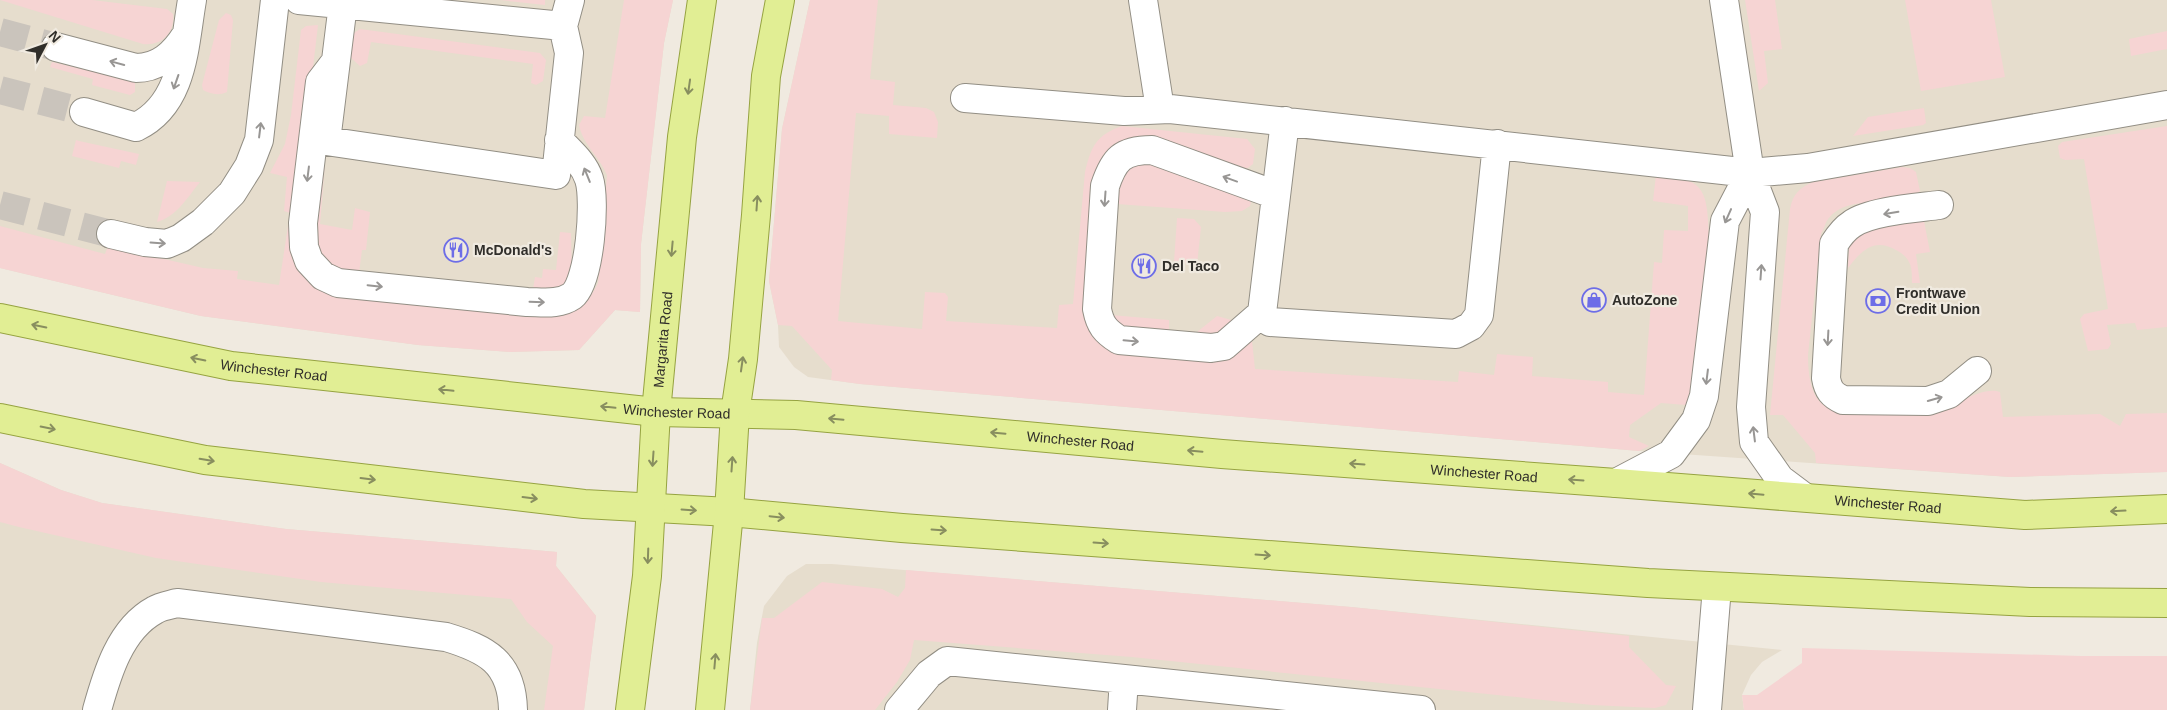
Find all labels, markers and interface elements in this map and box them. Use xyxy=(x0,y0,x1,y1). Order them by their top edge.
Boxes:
north arrow xyxy=(20,20,70,70)
text: N xyxy=(45,27,64,46)
one-way arrow xyxy=(109,58,125,67)
one-way arrow xyxy=(171,74,180,89)
one-way arrow xyxy=(684,79,694,95)
one-way arrow xyxy=(255,122,265,138)
one-way arrow xyxy=(303,166,313,182)
one-way arrow xyxy=(582,168,591,183)
one-way arrow xyxy=(1223,174,1238,183)
one-way arrow xyxy=(1100,191,1109,207)
one-way arrow xyxy=(753,195,762,211)
one-way arrow xyxy=(1723,208,1733,223)
one-way arrow xyxy=(1883,208,1899,218)
restaurant icon: McDonald's xyxy=(443,237,469,263)
one-way arrow xyxy=(150,239,166,248)
one-way arrow xyxy=(667,241,676,257)
place label: McDonald's xyxy=(474,242,552,258)
restaurant icon: Del Taco xyxy=(1131,253,1157,279)
place label: Del Taco xyxy=(1162,258,1219,274)
one-way arrow xyxy=(1756,264,1765,280)
one-way arrow xyxy=(367,281,383,291)
place label: Frontwave Credit Union xyxy=(1896,285,1980,317)
shop icon: AutoZone xyxy=(1581,287,1607,313)
bank icon: Frontwave Credit Union xyxy=(1865,288,1891,314)
street label: Margarita Road xyxy=(650,291,675,388)
place label: AutoZone xyxy=(1612,292,1678,308)
one-way arrow xyxy=(528,297,545,307)
one-way arrow xyxy=(32,321,48,330)
one-way arrow xyxy=(1824,330,1833,346)
one-way arrow xyxy=(1123,336,1139,346)
one-way arrow xyxy=(191,354,207,363)
street label: Winchester Road xyxy=(219,356,328,384)
one-way arrow xyxy=(737,357,747,373)
one-way arrow xyxy=(1702,369,1712,385)
one-way arrow xyxy=(438,385,454,395)
one-way arrow xyxy=(1927,393,1943,403)
street label: Winchester Road xyxy=(622,400,730,422)
one-way arrow xyxy=(600,402,616,412)
one-way arrow xyxy=(828,414,844,424)
one-way arrow xyxy=(39,423,55,433)
one-way arrow xyxy=(1749,426,1759,442)
street label: Winchester Road xyxy=(1026,428,1135,454)
one-way arrow xyxy=(990,429,1006,438)
one-way arrow xyxy=(1187,446,1203,456)
one-way arrow xyxy=(649,451,658,467)
one-way arrow xyxy=(199,455,215,465)
one-way arrow xyxy=(727,456,737,472)
one-way arrow xyxy=(1349,459,1365,468)
street label: Winchester Road xyxy=(1430,461,1538,485)
one-way arrow xyxy=(360,474,376,484)
one-way arrow xyxy=(1569,475,1585,484)
one-way arrow xyxy=(1748,489,1764,498)
street label: Winchester Road xyxy=(1834,492,1942,516)
one-way arrow xyxy=(522,493,538,503)
one-way arrow xyxy=(681,505,697,514)
one-way arrow xyxy=(2111,506,2127,516)
one-way arrow xyxy=(769,512,785,522)
one-way arrow xyxy=(931,526,947,535)
one-way arrow xyxy=(1093,538,1109,547)
one-way arrow xyxy=(643,548,653,564)
one-way arrow xyxy=(1255,550,1271,559)
one-way arrow xyxy=(710,654,720,670)

